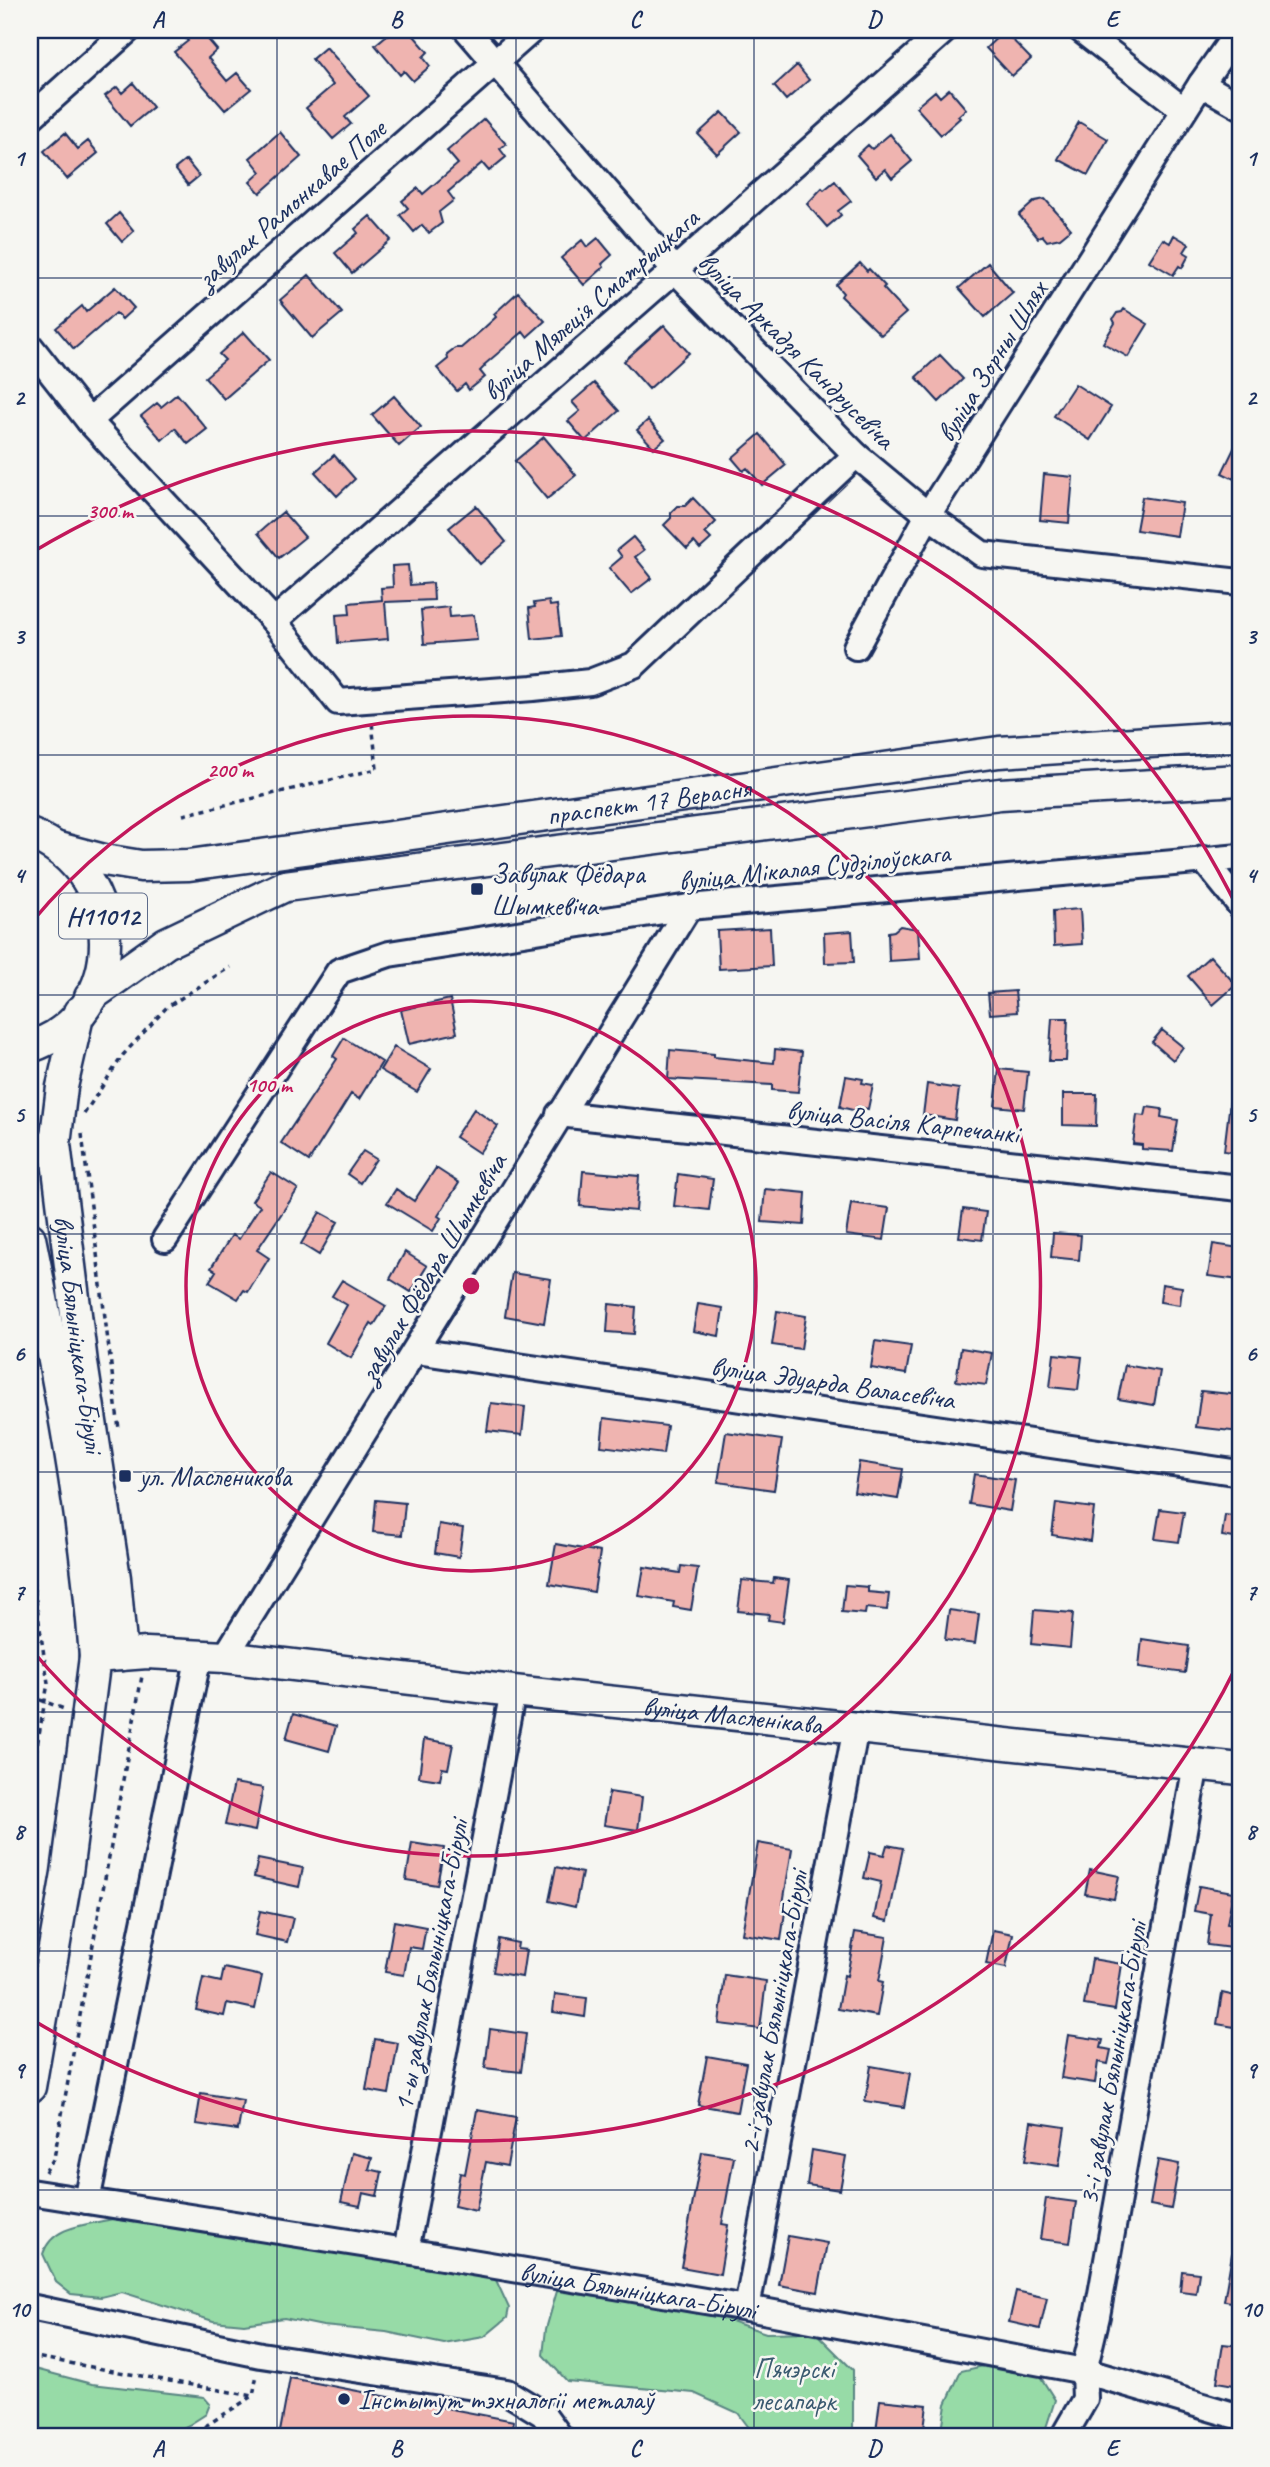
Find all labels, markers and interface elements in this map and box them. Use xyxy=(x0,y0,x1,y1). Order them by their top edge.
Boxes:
text: A xyxy=(152,5,166,34)
text: B xyxy=(390,5,404,34)
text: C xyxy=(630,5,644,34)
text: D xyxy=(867,5,883,34)
text: E xyxy=(1106,5,1122,34)
street label: завулак Рамонкавае Поле xyxy=(187,110,395,298)
text: 1 xyxy=(14,144,27,173)
text: 1 xyxy=(1246,144,1259,173)
street label: вуліца Мялеція Сматрыцкага xyxy=(475,199,707,408)
street label: вуліца Аркадзя Кандрусевіча xyxy=(691,244,904,458)
street label: вуліца Зорны Шлях xyxy=(928,272,1056,448)
text: 2 xyxy=(14,383,27,412)
text: 2 xyxy=(1246,383,1259,412)
text: 300 m xyxy=(87,498,135,524)
text: 3 xyxy=(14,622,27,651)
text: 3 xyxy=(1246,622,1259,651)
text: 200 m xyxy=(207,757,255,783)
street label: праспект 17 Верасня xyxy=(545,770,755,833)
street label: вуліца Мікалая Судзілоўскага xyxy=(677,835,953,899)
place label: Завулак Фёдара Шымкевіча xyxy=(491,856,646,923)
text: 4 xyxy=(14,861,27,890)
text: 4 xyxy=(1246,861,1259,890)
marker: Завулак Фёдара Шымкевіча xyxy=(469,881,485,897)
road number: Н11012 xyxy=(59,894,147,939)
text: 100 m xyxy=(246,1072,294,1098)
street label: вуліца Васіля Карпечанкі xyxy=(785,1092,1024,1151)
text: 5 xyxy=(14,1100,26,1129)
text: 5 xyxy=(1246,1100,1258,1129)
street label: завулак Фёдара Шымкевіча xyxy=(348,1145,516,1392)
street label: вуліца Бялыніцкага-Бірулі xyxy=(46,1214,113,1459)
centre of rings xyxy=(459,1274,483,1298)
text: 6 xyxy=(14,1339,27,1368)
text: 6 xyxy=(1246,1339,1259,1368)
street label: вуліца Эдуарда Валасевіча xyxy=(709,1348,959,1417)
place label: ул. Масленикова xyxy=(137,1459,293,1494)
marker: ул. Масленикова xyxy=(117,1468,133,1484)
text: 7 xyxy=(14,1578,27,1607)
text: 7 xyxy=(1246,1578,1259,1607)
street label: вуліца Масленікава xyxy=(641,1688,826,1742)
street label: 1-ы завулак Бялыніцкага-Бірулі xyxy=(385,1813,478,2114)
text: 8 xyxy=(14,1817,27,1846)
text: 8 xyxy=(1246,1817,1259,1846)
street label: 2-і завулак Бялыніцкага-Бірулі xyxy=(731,1864,817,2157)
street label: 3-і завулак Бялыніцкага-Бірулі xyxy=(1070,1915,1156,2208)
text: 9 xyxy=(14,2056,27,2085)
text: 9 xyxy=(1246,2056,1259,2085)
street label: вуліца Бялыніцкага-Бірулі xyxy=(517,2253,763,2328)
text: 10 xyxy=(9,2295,32,2324)
text: 10 xyxy=(1241,2295,1264,2324)
park label: Пячэрскі лесапарк xyxy=(753,2351,838,2418)
place label: Інстытут тэхналогіі металаў xyxy=(358,2382,656,2417)
marker: Інстытут тэхналогіі металаў xyxy=(336,2391,352,2407)
text: A xyxy=(152,2434,166,2463)
text: B xyxy=(390,2434,404,2463)
text: C xyxy=(630,2434,644,2463)
text: D xyxy=(867,2434,883,2463)
text: E xyxy=(1106,2434,1122,2463)

